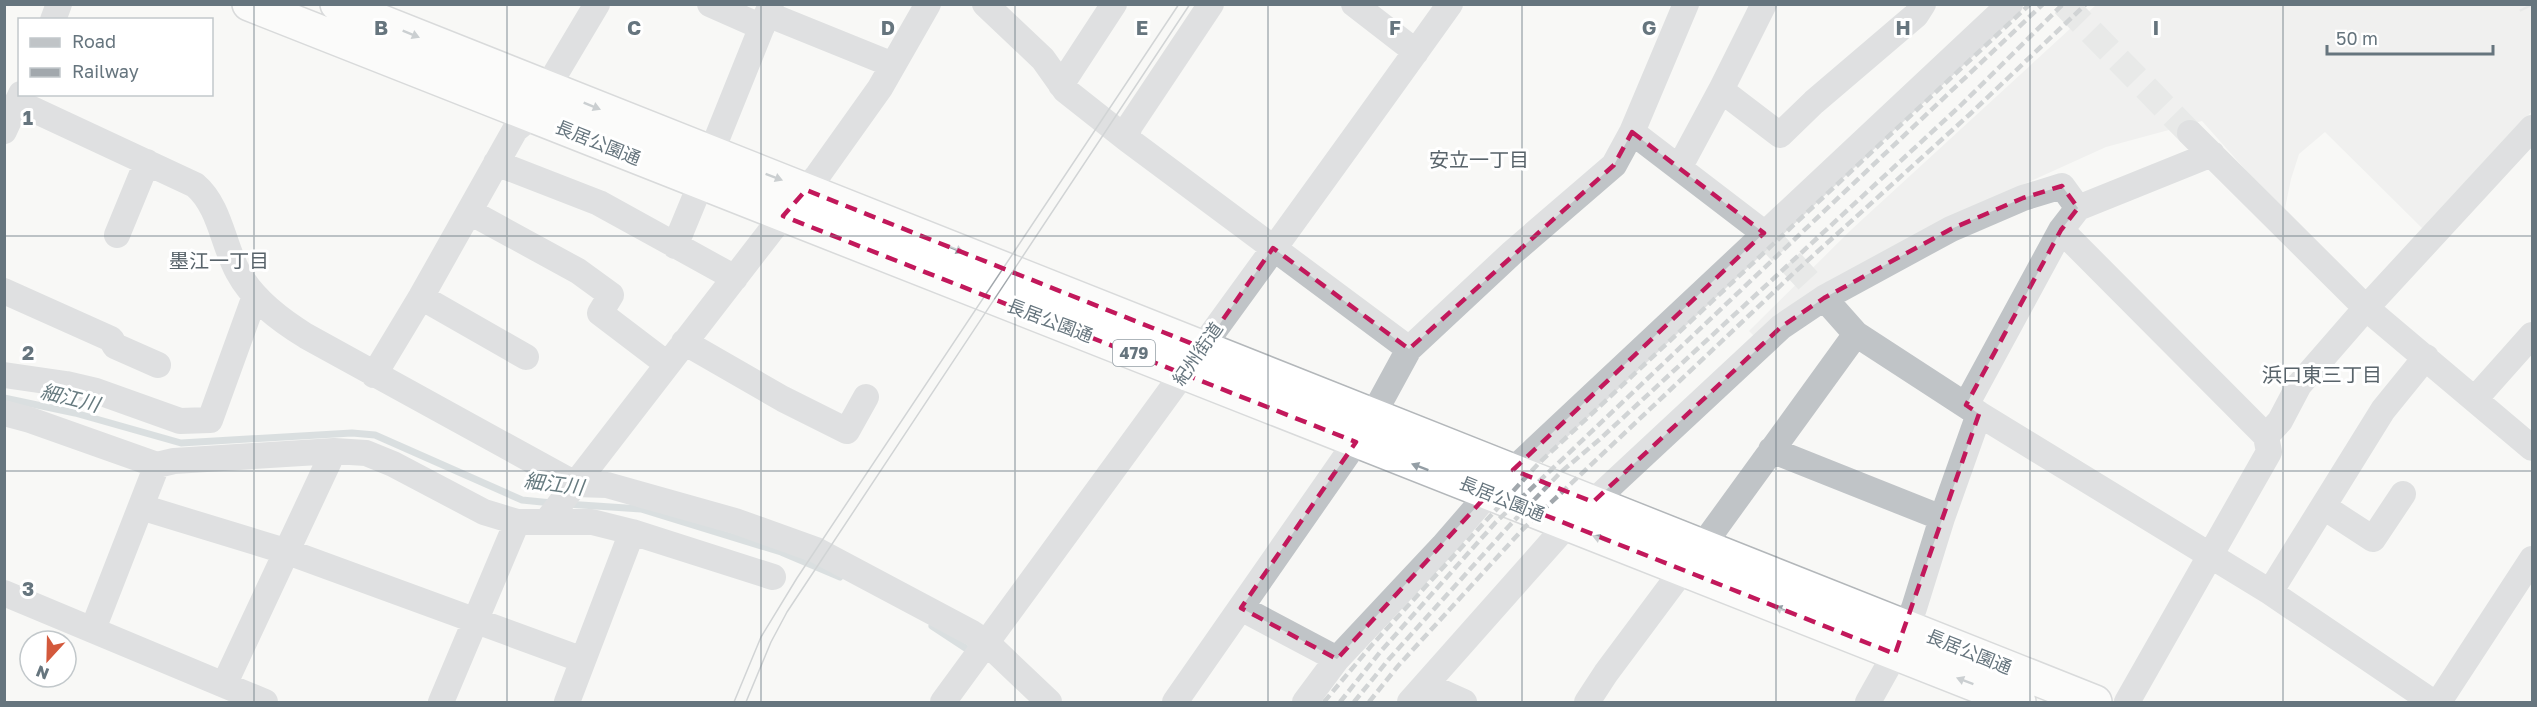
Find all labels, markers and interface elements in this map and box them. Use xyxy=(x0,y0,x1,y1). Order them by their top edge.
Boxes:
text: B xyxy=(374,15,388,39)
text: C xyxy=(627,15,641,39)
text: D xyxy=(881,15,895,39)
text: E xyxy=(1136,15,1148,39)
text: F xyxy=(1389,15,1401,39)
text: G xyxy=(1642,15,1656,39)
text: H xyxy=(1895,15,1911,39)
text: I xyxy=(2153,15,2159,39)
legend xyxy=(18,18,213,96)
scale bar xyxy=(2327,18,2494,56)
text: 50 m xyxy=(2336,27,2378,49)
text: Road xyxy=(72,30,116,52)
one-way arrow xyxy=(402,30,420,39)
text: Railway xyxy=(72,60,139,82)
one-way arrow xyxy=(583,102,601,111)
text: 1 xyxy=(23,105,33,129)
street label: 長居公園通 xyxy=(553,115,644,169)
district label: 安立一丁目 xyxy=(1429,147,1529,171)
one-way arrow xyxy=(765,173,783,183)
one-way arrow xyxy=(946,245,964,254)
district label: 墨江一丁目 xyxy=(169,248,269,272)
street label: 長居公園通 xyxy=(1004,294,1096,346)
street label: 紀州街道 xyxy=(1168,318,1227,389)
text: 2 xyxy=(22,340,34,364)
road number: 479 xyxy=(1113,340,1155,366)
district label: 浜口東三丁目 xyxy=(2262,362,2382,386)
water label: 細江川 xyxy=(38,378,104,416)
one-way arrow xyxy=(1411,462,1429,471)
water label: 細江川 xyxy=(523,467,587,499)
street label: 長居公園通 xyxy=(1457,471,1548,525)
one-way arrow xyxy=(1592,534,1610,544)
text: 3 xyxy=(22,576,34,600)
one-way arrow xyxy=(1774,605,1792,614)
street label: 長居公園通 xyxy=(1924,624,2015,678)
north arrow xyxy=(18,629,78,689)
text: N xyxy=(33,661,52,684)
one-way arrow xyxy=(1955,676,1973,686)

